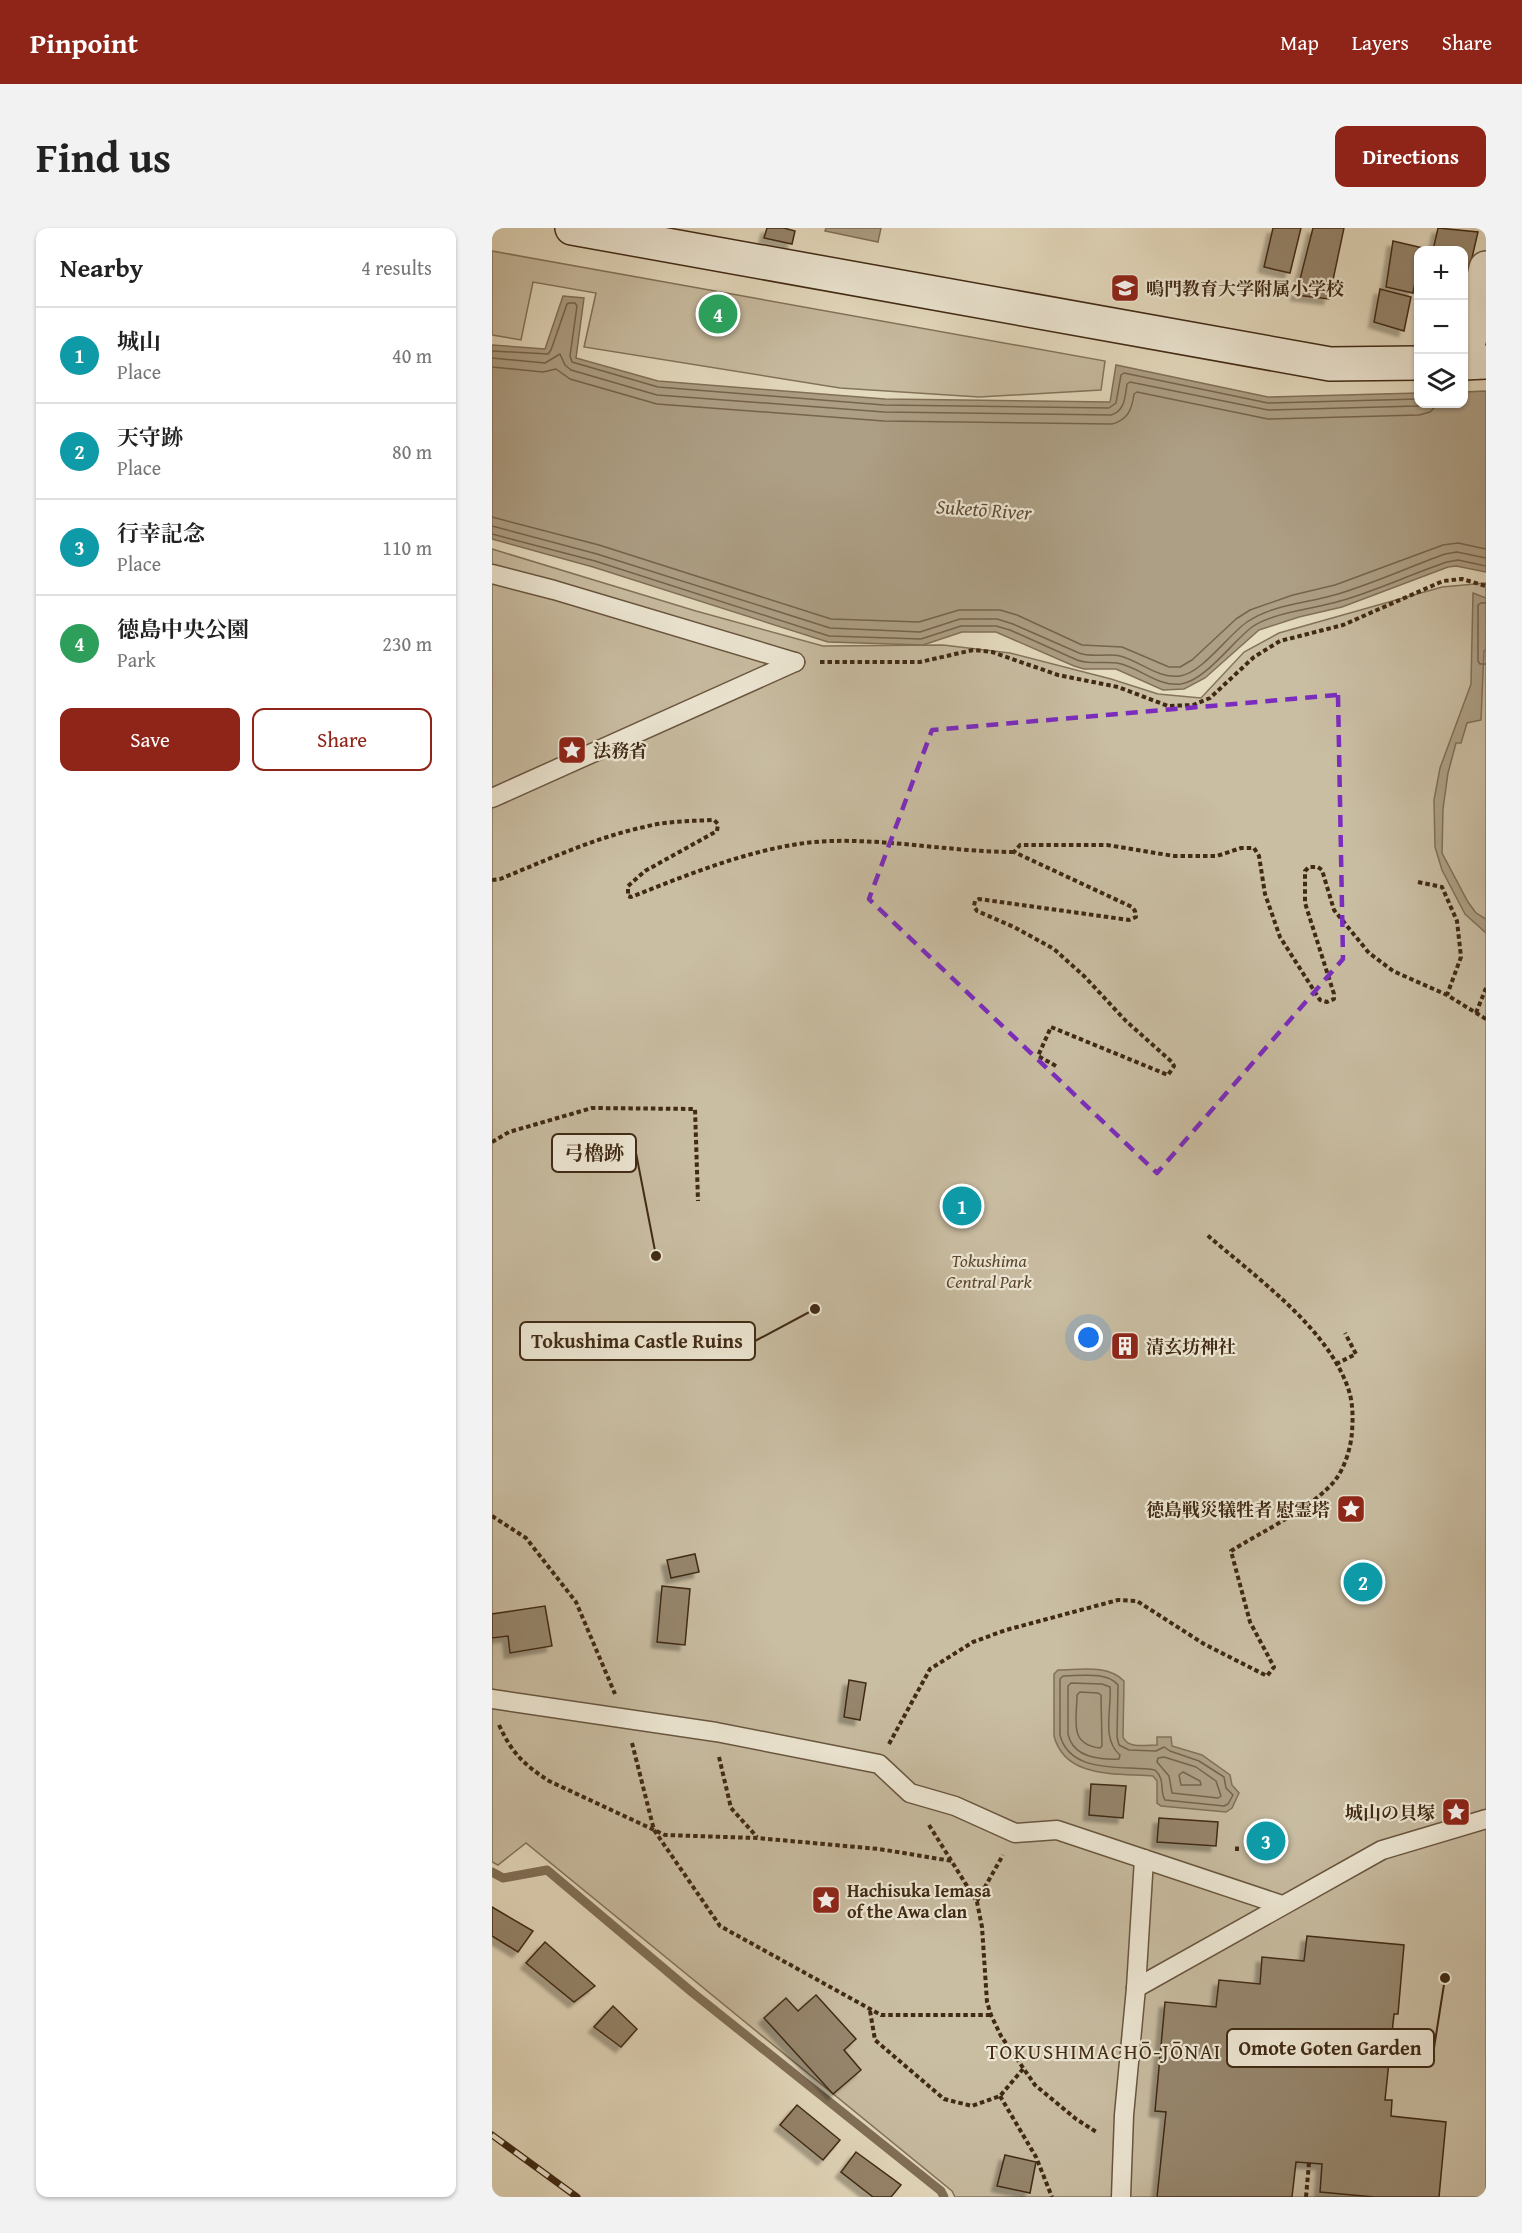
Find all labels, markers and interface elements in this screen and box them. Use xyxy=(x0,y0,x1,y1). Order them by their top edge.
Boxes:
text: Pinpoint xyxy=(30,22,138,63)
text: Map xyxy=(1280,27,1319,58)
text: Layers xyxy=(1352,27,1409,58)
text: Share xyxy=(1442,27,1492,58)
text: Find us xyxy=(36,126,171,187)
button: Directions xyxy=(1335,126,1486,187)
map controls xyxy=(1414,246,1468,408)
button: + xyxy=(1414,246,1468,300)
text: Nearby xyxy=(60,248,143,287)
text: 4 results xyxy=(361,253,432,282)
school or university icon: 鳴門教育大学附属小学校 xyxy=(1109,272,1141,304)
place label: 鳴門教育大学附属小学校 xyxy=(1146,275,1344,302)
pin: 4 xyxy=(698,292,738,337)
button: − xyxy=(1414,300,1468,354)
text: 城山 xyxy=(117,325,161,357)
text: 1 xyxy=(74,341,85,370)
text: 40 m xyxy=(392,341,432,370)
button: layers xyxy=(1414,354,1468,408)
text: Place xyxy=(117,357,161,386)
text: 天守跡 xyxy=(117,421,183,453)
text: 2 xyxy=(74,437,85,466)
text: 80 m xyxy=(392,437,432,466)
text: Place xyxy=(117,453,161,482)
water label: Suketō River xyxy=(935,491,1033,527)
text: 行幸記念 xyxy=(117,517,205,549)
text: 3 xyxy=(74,533,85,562)
text: 110 m xyxy=(382,533,432,562)
text: Place xyxy=(117,549,161,578)
text: 徳島中央公園 xyxy=(117,613,249,645)
text: 4 xyxy=(74,629,85,658)
text: 230 m xyxy=(382,629,432,658)
text: Park xyxy=(117,645,156,674)
button: Save xyxy=(60,708,240,771)
button: Share xyxy=(252,708,432,771)
place icon: 法務省 xyxy=(556,734,588,766)
place label: 法務省 xyxy=(593,737,647,764)
callout: 弓櫓跡 xyxy=(552,1134,636,1172)
text: 弓櫓跡 xyxy=(564,1138,624,1167)
pin: 1 xyxy=(942,1184,982,1228)
park label: Tokushima Central Park xyxy=(946,1247,1032,1295)
callout: Tokushima Castle Ruins xyxy=(520,1322,755,1360)
your location xyxy=(1074,1323,1103,1352)
text: Tokushima Castle Ruins xyxy=(531,1326,743,1355)
building icon: 清玄坊神社 xyxy=(1109,1330,1141,1362)
place label: 清玄坊神社 xyxy=(1146,1333,1236,1360)
place icon: 徳島戦災犠牲者 慰霊塔 xyxy=(1335,1493,1367,1525)
place label: 徳島戦災犠牲者 慰霊塔 xyxy=(1146,1496,1330,1523)
pin: 2 xyxy=(1344,1560,1382,1604)
place icon: 城山の貝塚 xyxy=(1440,1796,1472,1828)
place label: 城山の貝塚 xyxy=(1345,1799,1435,1826)
pin: 3 xyxy=(1246,1818,1286,1864)
place label: Hachisuka Iemasa of the Awa clan xyxy=(847,1877,992,1925)
place icon: Hachisuka Iemasa of the Awa clan xyxy=(810,1884,842,1916)
callout: Omote Goten Garden xyxy=(1227,2029,1434,2067)
text: Omote Goten Garden xyxy=(1238,2033,1422,2062)
district label: TOKUSHIMACHŌ-JŌNAI xyxy=(986,2036,1222,2067)

